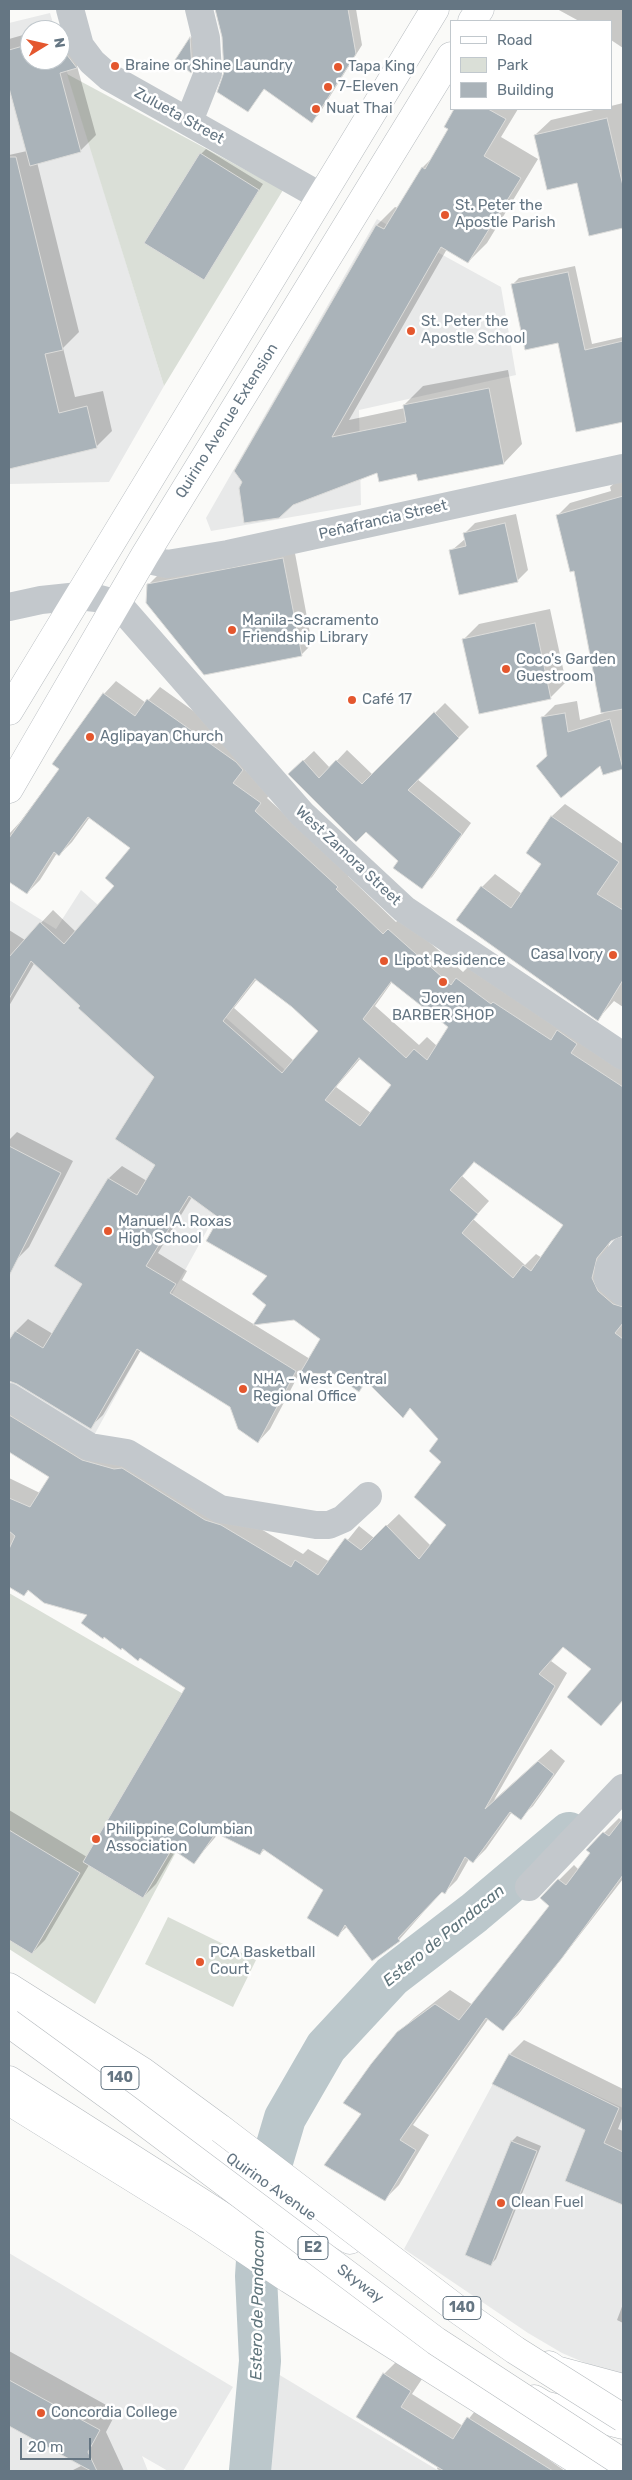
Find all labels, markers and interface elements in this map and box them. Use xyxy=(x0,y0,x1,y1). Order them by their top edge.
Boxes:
north arrow xyxy=(20,20,70,70)
legend xyxy=(450,20,612,110)
text: Road xyxy=(497,31,533,49)
text: N xyxy=(50,36,69,49)
text: Park xyxy=(497,56,528,74)
place label: Braine or Shine Laundry xyxy=(125,57,293,75)
place label: Tapa King xyxy=(348,58,415,76)
marker: Braine or Shine Laundry xyxy=(109,60,121,72)
marker: Tapa King xyxy=(332,61,344,73)
place label: 7-Eleven xyxy=(338,78,399,96)
marker: 7-Eleven xyxy=(322,81,334,93)
text: Building xyxy=(497,81,554,99)
street label: Zulueta Street xyxy=(131,84,227,148)
place label: Nuat Thai xyxy=(326,100,393,118)
marker: Nuat Thai xyxy=(310,103,322,115)
place label: St. Peter the Apostle Parish xyxy=(455,197,556,232)
marker: St. Peter the Apostle Parish xyxy=(439,209,451,221)
place label: St. Peter the Apostle School xyxy=(421,313,525,348)
marker: St. Peter the Apostle School xyxy=(405,325,417,337)
street label: Quirino Avenue Extension xyxy=(172,340,282,502)
street label: Peñafrancia Street xyxy=(317,496,449,544)
place label: Manila-Sacramento Friendship Library xyxy=(242,612,379,647)
marker: Manila-Sacramento Friendship Library xyxy=(226,624,238,636)
place label: Coco's Garden Guestroom xyxy=(516,651,616,686)
marker: Coco's Garden Guestroom xyxy=(500,663,512,675)
place label: Café 17 xyxy=(362,691,412,709)
marker: Café 17 xyxy=(346,694,358,706)
place label: Aglipayan Church xyxy=(100,728,223,746)
marker: Aglipayan Church xyxy=(84,731,96,743)
street label: West Zamora Street xyxy=(292,803,404,909)
place label: Casa Ivory xyxy=(530,946,603,964)
marker: Casa Ivory xyxy=(607,949,619,961)
place label: Lipot Residence xyxy=(394,952,506,970)
marker: Lipot Residence xyxy=(378,955,390,967)
marker: Joven BARBER SHOP xyxy=(437,976,449,988)
place label: Joven BARBER SHOP xyxy=(392,990,494,1025)
place label: Manuel A. Roxas High School xyxy=(118,1213,232,1248)
marker: Manuel A. Roxas High School xyxy=(102,1225,114,1237)
place label: NHA - West Central Regional Office xyxy=(253,1371,387,1406)
marker: NHA - West Central Regional Office xyxy=(237,1383,249,1395)
place label: Philippine Columbian Association xyxy=(106,1821,253,1856)
marker: Philippine Columbian Association xyxy=(90,1833,102,1845)
water label: Estero de Pandacan xyxy=(379,1881,509,1991)
place label: PCA Basketball Court xyxy=(210,1944,315,1979)
marker: PCA Basketball Court xyxy=(194,1956,206,1968)
road number: 140 xyxy=(101,2066,139,2090)
street label: Quirino Avenue xyxy=(222,2149,320,2225)
place label: Clean Fuel xyxy=(511,2194,584,2212)
marker: Clean Fuel xyxy=(495,2197,507,2209)
water label: Estero de Pandacan xyxy=(247,2230,269,2380)
road number: E2 xyxy=(298,2236,328,2260)
street label: Skyway xyxy=(333,2261,387,2307)
road number: 140 xyxy=(443,2296,481,2320)
place label: Concordia College xyxy=(51,2404,177,2422)
marker: Concordia College xyxy=(35,2407,47,2419)
scale bar xyxy=(22,2428,94,2460)
text: 20 m xyxy=(28,2438,63,2456)

